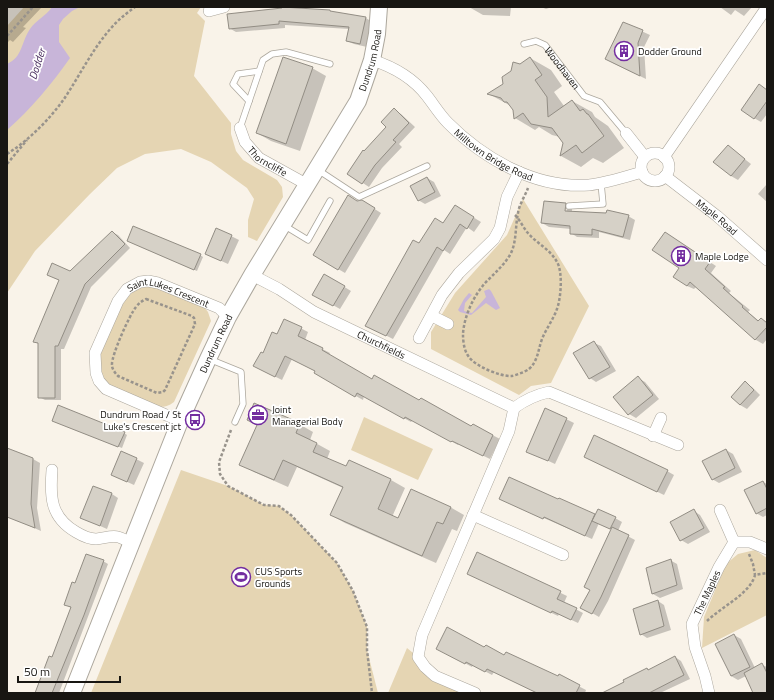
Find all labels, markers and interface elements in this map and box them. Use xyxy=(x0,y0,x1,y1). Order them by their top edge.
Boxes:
street label: Dundrum Road xyxy=(354,29,385,93)
building icon: Dodder Ground xyxy=(613,40,635,62)
street label: Woodhaven xyxy=(541,43,584,92)
place label: Dodder Ground xyxy=(638,44,702,59)
water label: Dodder xyxy=(24,45,50,82)
street label: Milltown Bridge Road xyxy=(451,125,535,184)
street label: Thorncliffe xyxy=(244,143,290,180)
street label: Maple Road xyxy=(693,195,741,238)
building icon: Maple Lodge xyxy=(670,245,692,267)
place label: Maple Lodge xyxy=(695,249,749,264)
street label: Saint Lukes Crescent xyxy=(124,274,212,311)
street label: Dundrum Road xyxy=(195,311,236,375)
street label: Churchfields xyxy=(355,326,408,363)
place label: Joint Managerial Body xyxy=(272,402,343,429)
office icon: Joint Managerial Body xyxy=(247,404,269,426)
place label: Dundrum Road / St Luke's Crescent jct xyxy=(100,407,181,434)
bus stop icon: Dundrum Road / St Luke's Crescent jct xyxy=(184,409,206,431)
place label: CUS Sports Grounds xyxy=(255,564,302,591)
sports icon: CUS Sports Grounds xyxy=(230,566,252,588)
street label: The Maples xyxy=(690,567,724,618)
scale bar xyxy=(18,658,120,684)
text: 50 m xyxy=(24,662,50,681)

